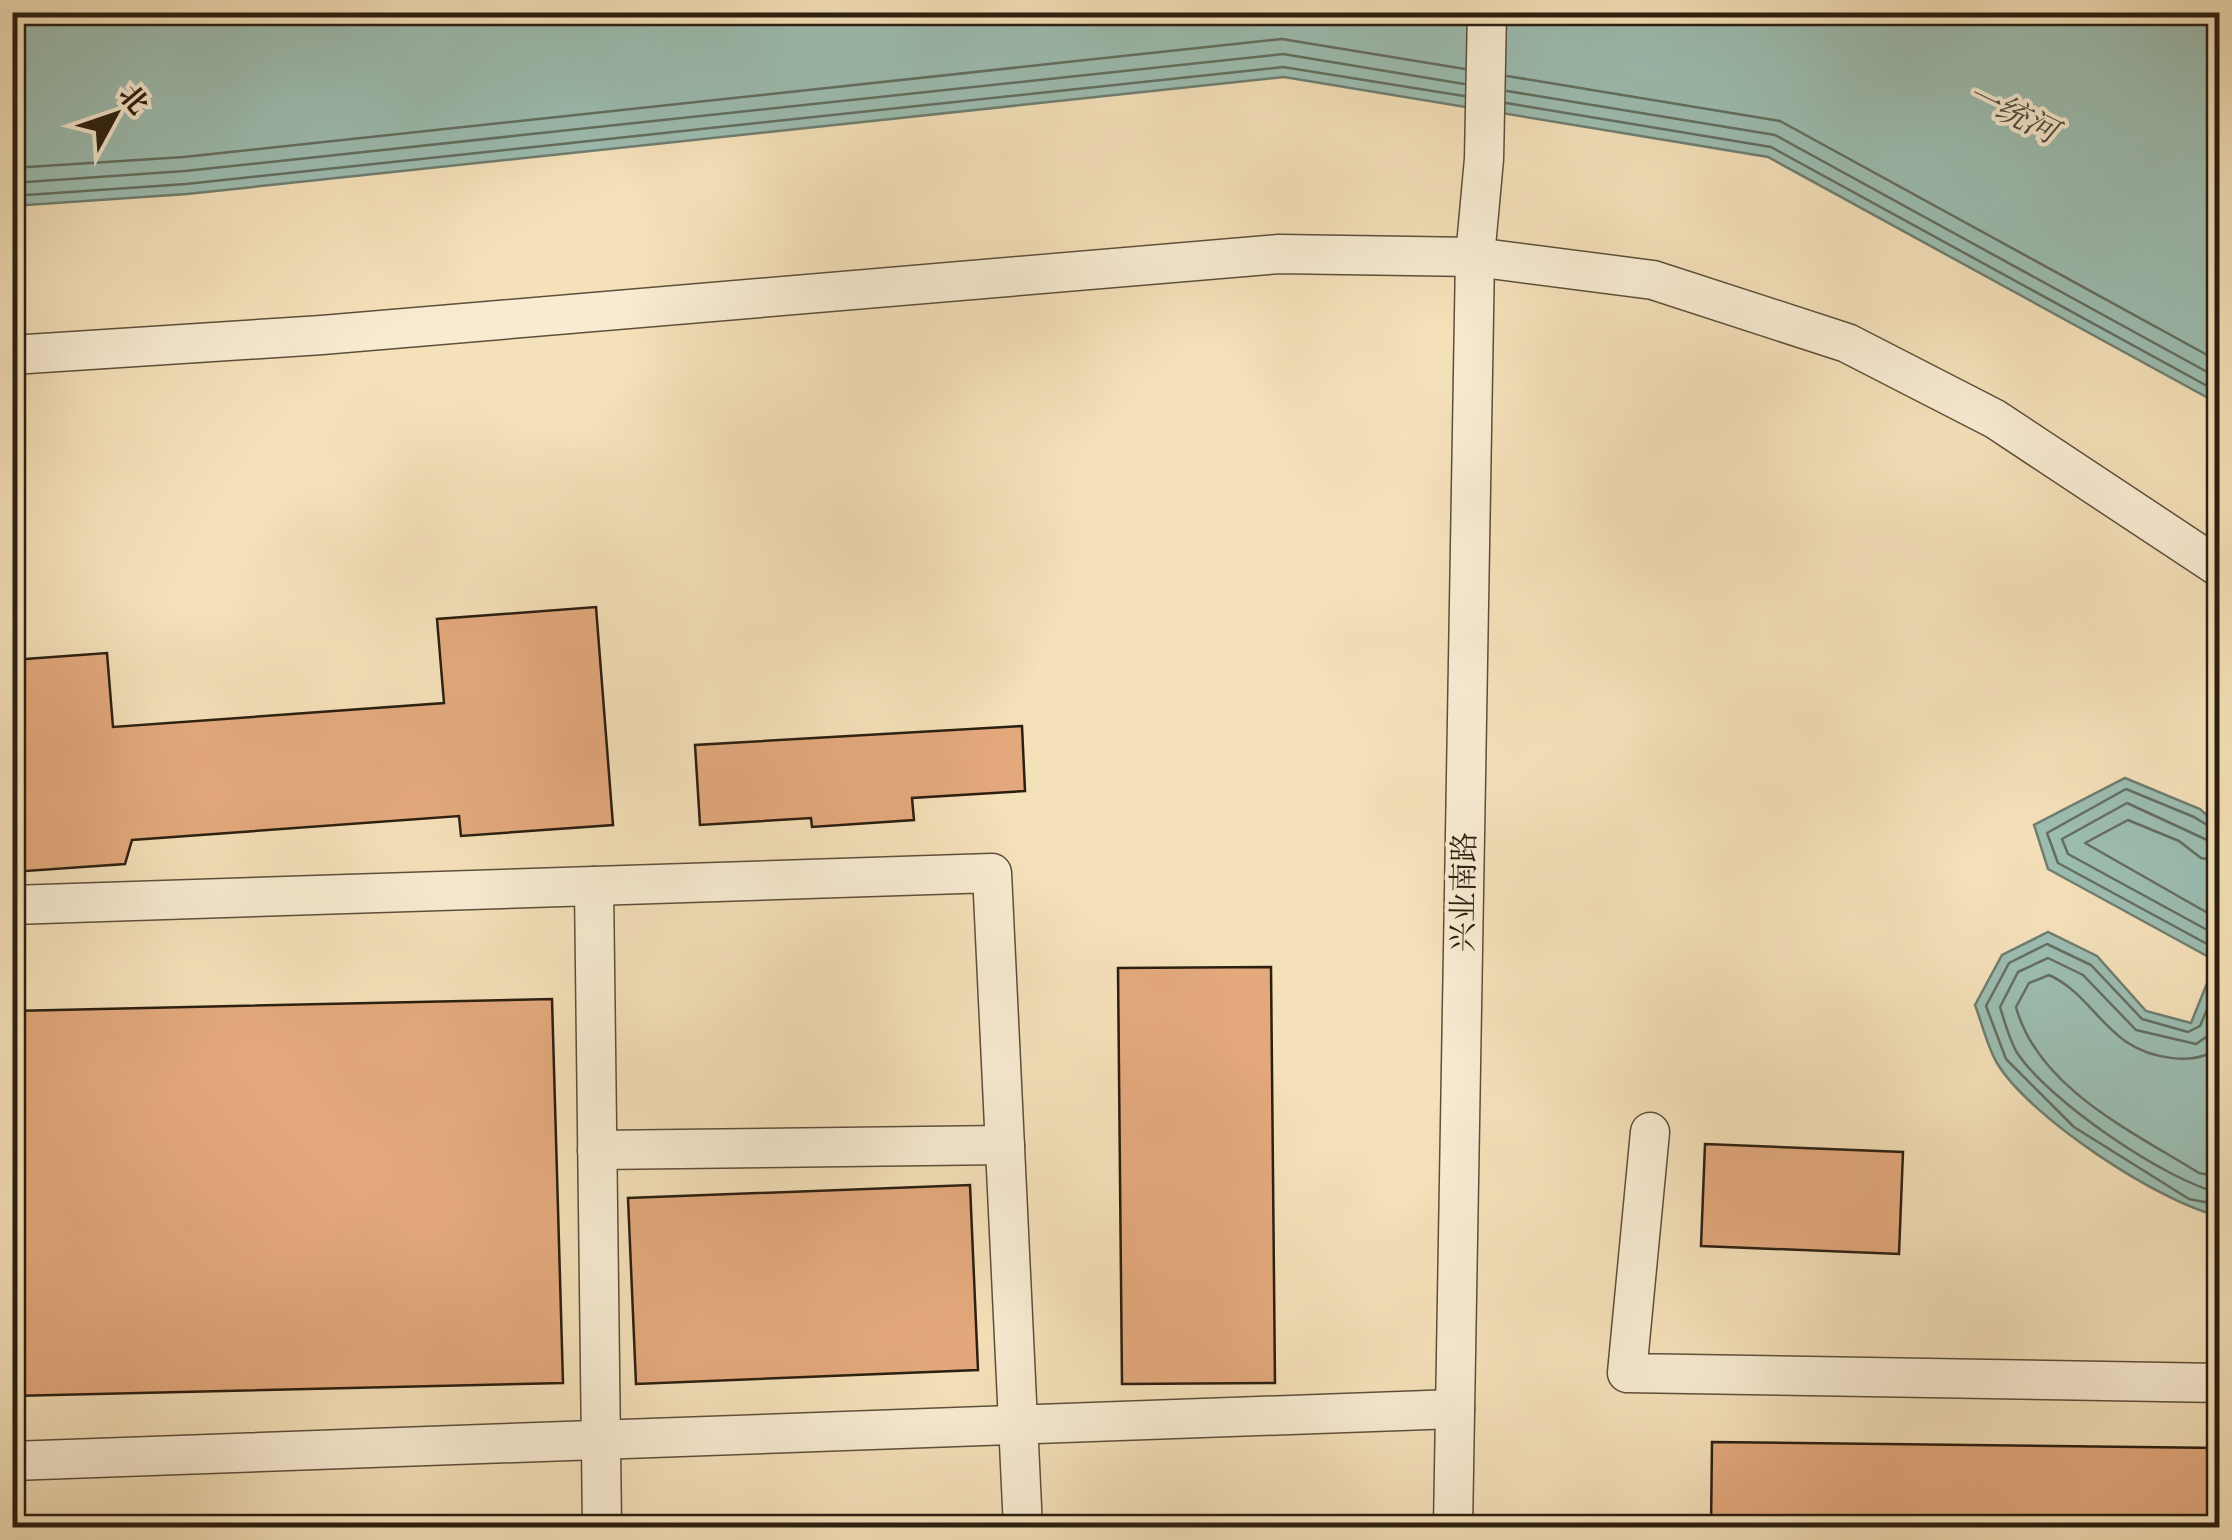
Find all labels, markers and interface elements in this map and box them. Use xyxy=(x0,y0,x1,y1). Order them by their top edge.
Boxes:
north arrow xyxy=(65,65,165,165)
water label: 一统河 xyxy=(1961,75,2068,153)
text: 北 xyxy=(112,78,155,121)
street label: 兴业南路 xyxy=(1445,832,1483,952)

